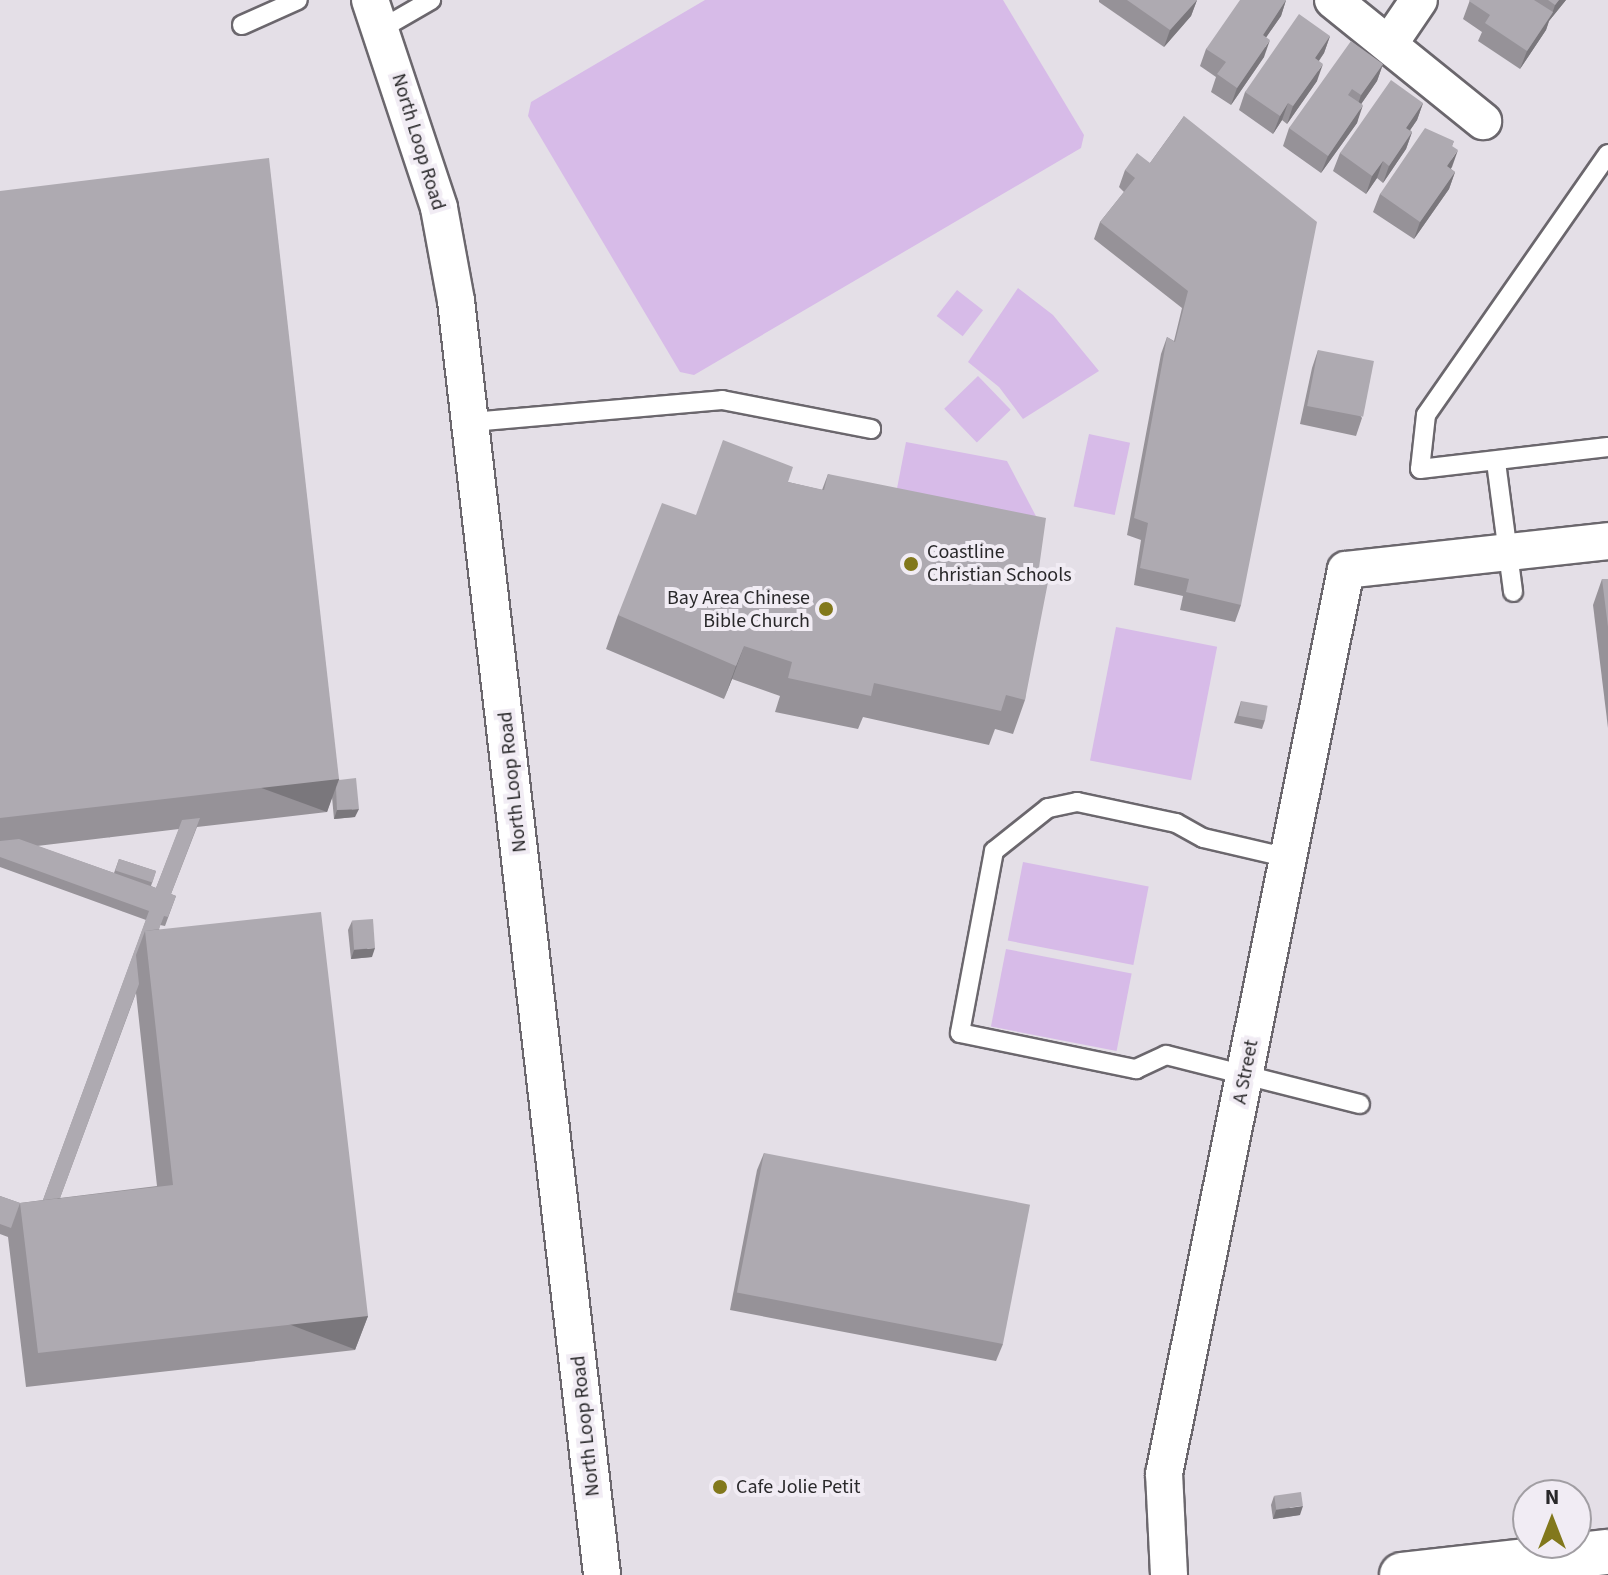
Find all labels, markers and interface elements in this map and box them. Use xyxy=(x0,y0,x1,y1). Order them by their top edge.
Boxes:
street label: North Loop Road xyxy=(386,71,450,213)
place label: Coastline Christian Schools xyxy=(927,540,1072,587)
marker: Coastline Christian Schools xyxy=(902,555,920,573)
place label: Bay Area Chinese Bible Church xyxy=(667,586,810,633)
marker: Bay Area Chinese Bible Church xyxy=(817,600,835,618)
street label: North Loop Road xyxy=(494,710,532,854)
street label: A Street xyxy=(1228,1038,1264,1106)
street label: North Loop Road xyxy=(567,1354,605,1498)
place label: Cafe Jolie Petit xyxy=(736,1475,860,1499)
marker: Cafe Jolie Petit xyxy=(711,1478,729,1496)
north arrow xyxy=(1512,1479,1592,1559)
text: N xyxy=(1545,1481,1559,1513)

